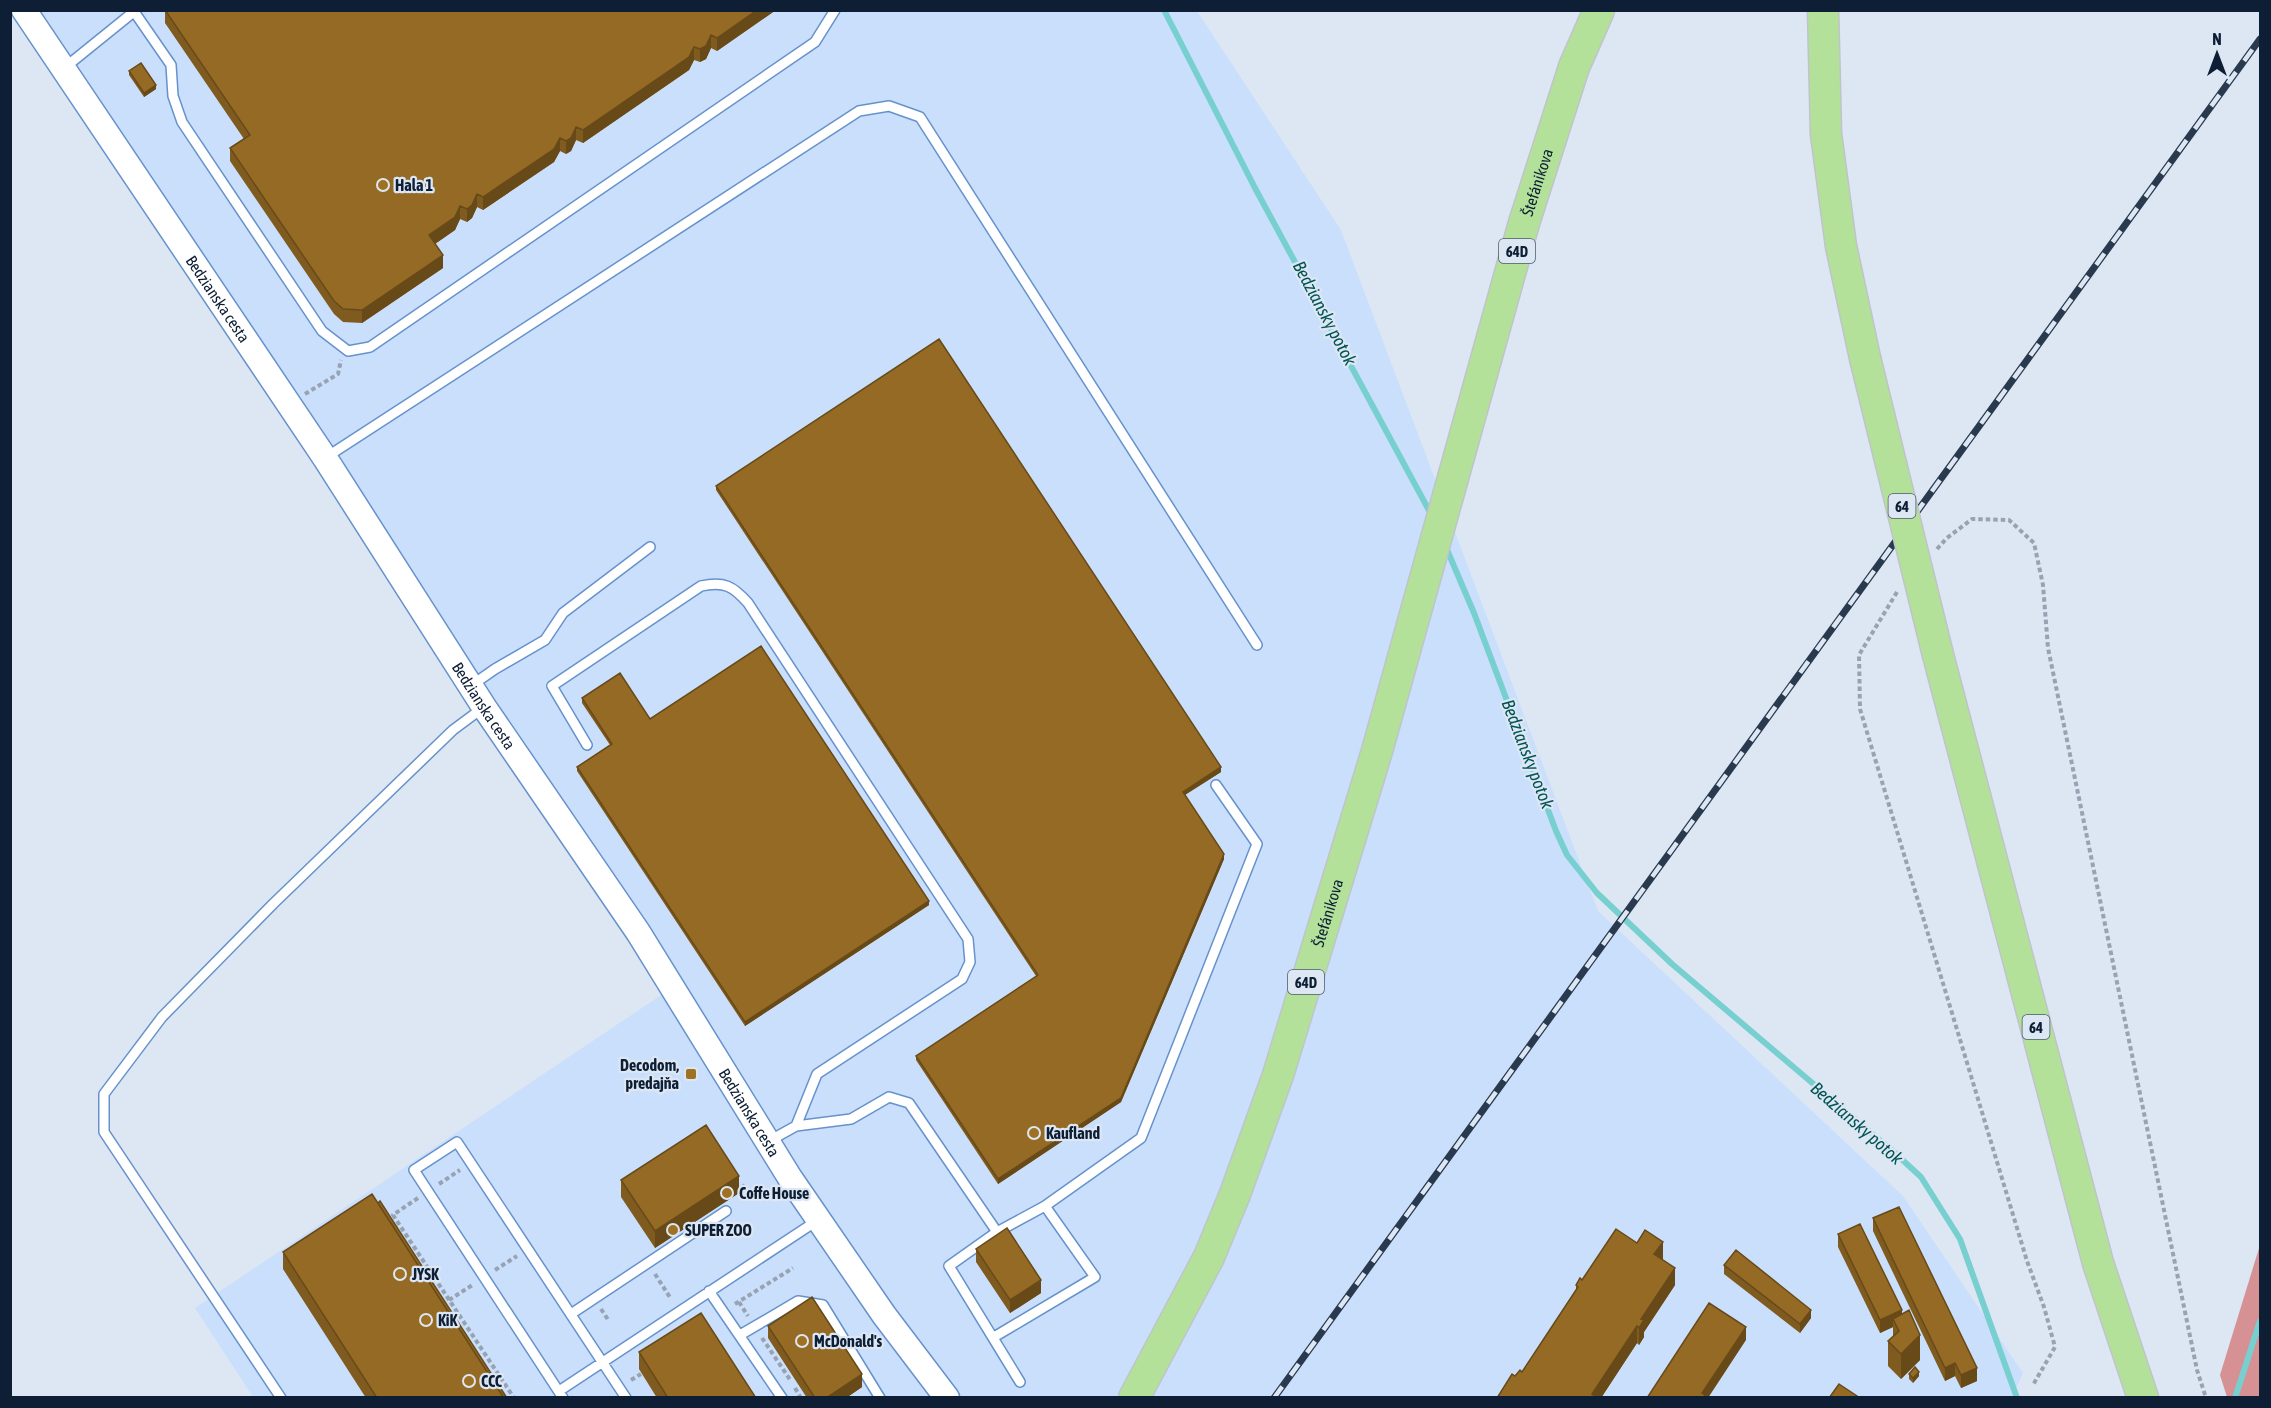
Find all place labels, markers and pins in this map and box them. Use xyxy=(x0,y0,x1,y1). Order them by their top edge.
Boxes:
place label: Hala 1 xyxy=(395,176,434,194)
marker: Hala 1 xyxy=(376,178,390,192)
place label: Decodom, predajňa xyxy=(620,1056,679,1092)
marker: Decodom, predajňa xyxy=(684,1067,698,1081)
place label: Kaufland xyxy=(1046,1124,1101,1142)
marker: Kaufland xyxy=(1027,1126,1041,1140)
place label: Coffe House xyxy=(739,1184,809,1202)
marker: Coffe House xyxy=(720,1186,734,1200)
place label: SUPER ZOO xyxy=(685,1221,752,1239)
marker: SUPER ZOO xyxy=(666,1223,680,1237)
place label: JYSK xyxy=(411,1265,439,1283)
marker: JYSK xyxy=(393,1267,407,1281)
place label: KiK xyxy=(438,1311,458,1329)
marker: KiK xyxy=(419,1313,433,1327)
place label: McDonald's xyxy=(814,1332,883,1350)
marker: McDonald's xyxy=(795,1334,809,1348)
place label: CCC xyxy=(481,1372,503,1390)
marker: CCC xyxy=(462,1374,476,1388)

